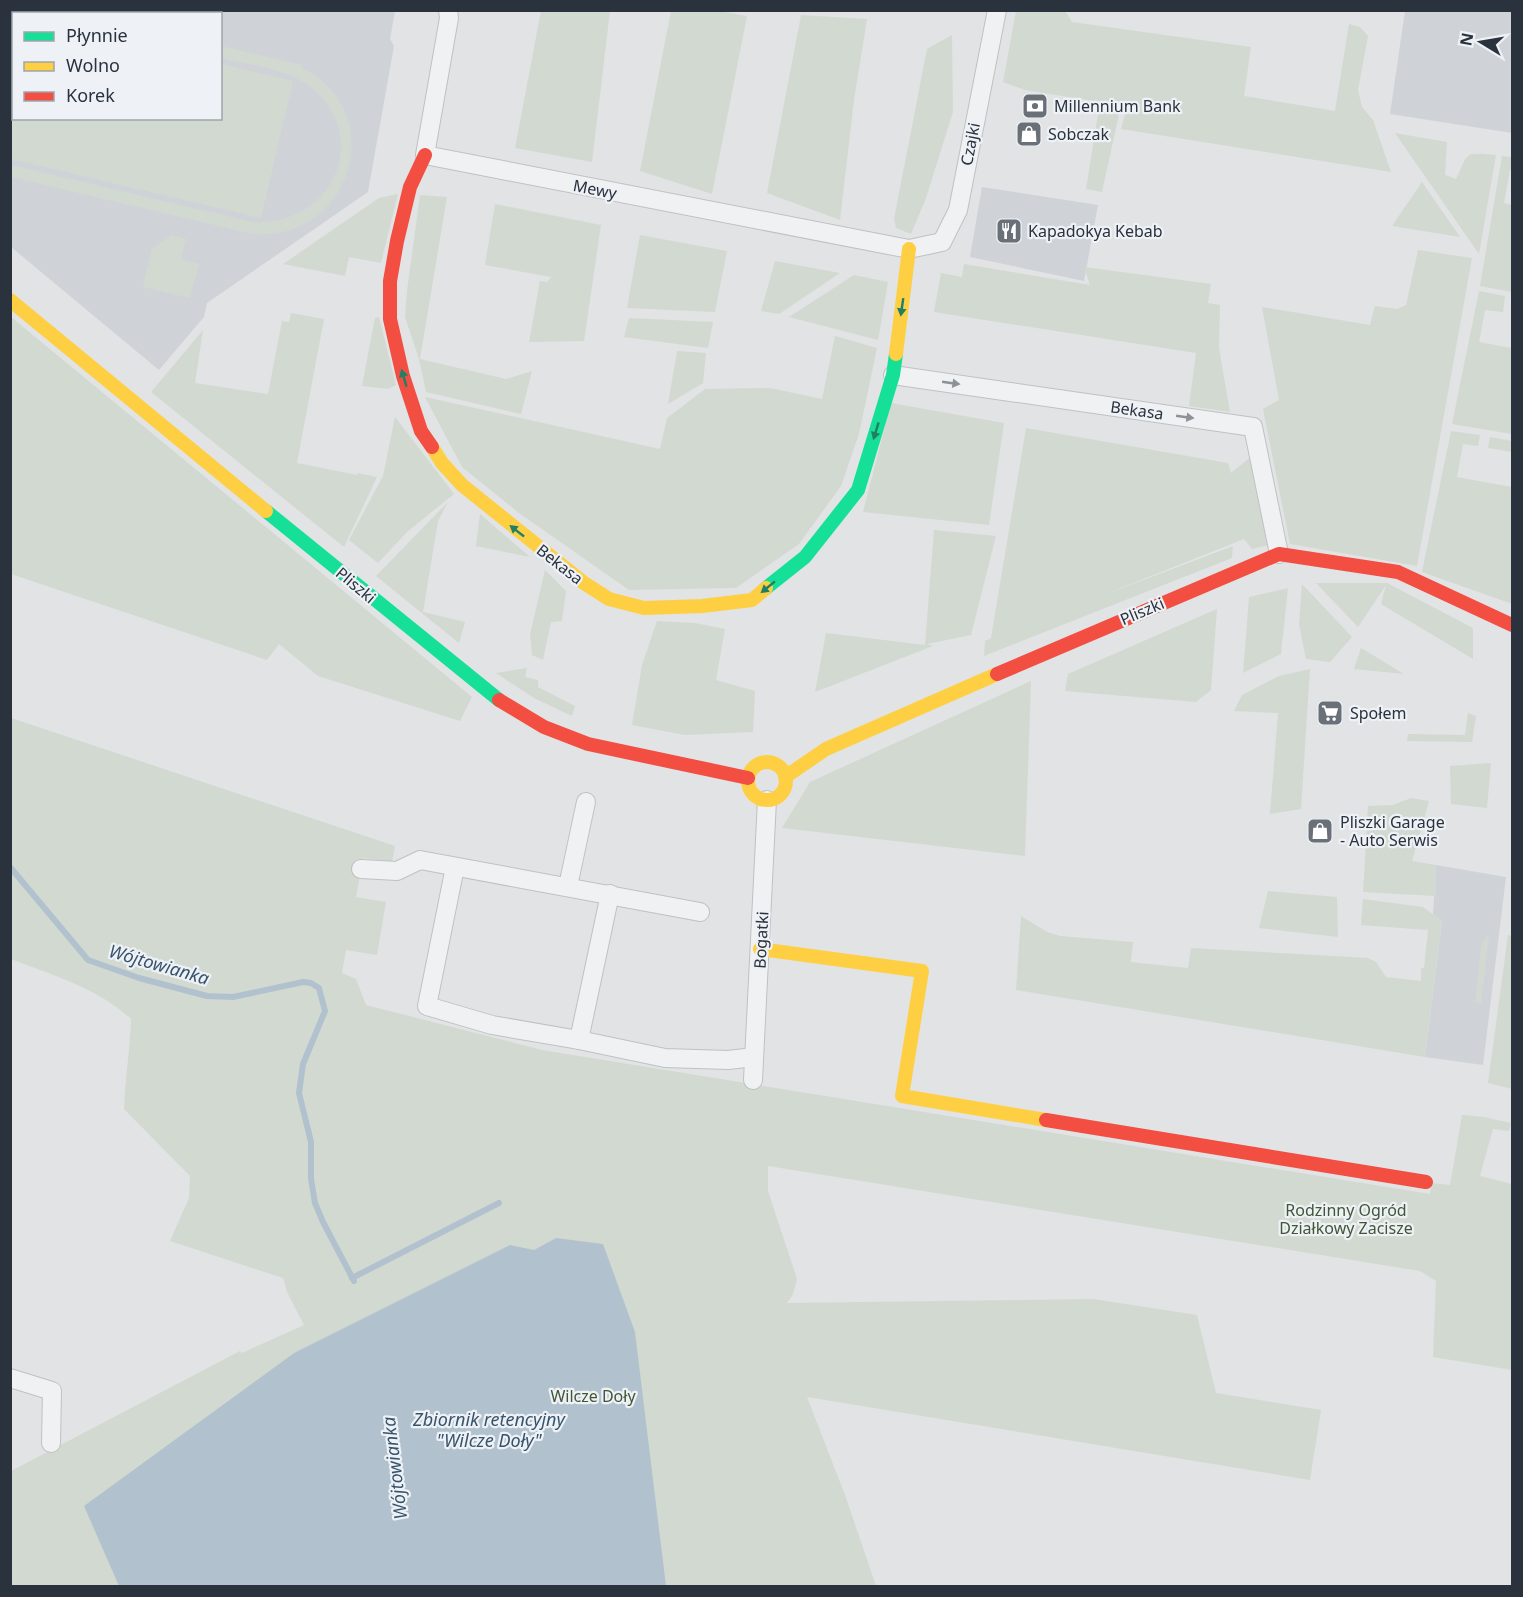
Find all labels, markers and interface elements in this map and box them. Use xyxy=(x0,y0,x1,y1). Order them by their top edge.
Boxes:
legend xyxy=(12,12,222,120)
north arrow xyxy=(1451,12,1511,72)
text: Płynnie xyxy=(66,23,128,47)
text: N xyxy=(1454,31,1478,48)
text: Wolno xyxy=(66,53,120,77)
text: Korek xyxy=(66,83,115,107)
bank icon: Millennium Bank xyxy=(1020,91,1050,121)
place label: Millennium Bank xyxy=(1054,95,1181,117)
shop icon: Sobczak xyxy=(1014,119,1044,149)
street label: Czajki xyxy=(955,121,985,167)
place label: Sobczak xyxy=(1048,123,1109,145)
street label: Mewy xyxy=(571,174,619,204)
restaurant icon: Kapadokya Kebab xyxy=(994,216,1024,246)
place label: Kapadokya Kebab xyxy=(1028,220,1163,242)
one-way arrow xyxy=(897,298,906,317)
one-way arrow xyxy=(399,369,408,387)
one-way arrow xyxy=(941,379,960,388)
street label: Bekasa xyxy=(1109,395,1165,425)
one-way arrow xyxy=(1176,412,1195,422)
one-way arrow xyxy=(871,422,880,440)
one-way arrow xyxy=(510,525,525,537)
street label: Bekasa xyxy=(532,539,588,589)
street label: Pliszki xyxy=(331,562,381,608)
one-way arrow xyxy=(760,581,775,593)
street label: Pliszki xyxy=(1117,592,1167,630)
supermarket icon: Społem xyxy=(1315,698,1345,728)
place label: Społem xyxy=(1350,702,1406,724)
place label: Pliszki Garage - Auto Serwis xyxy=(1340,811,1445,851)
shop icon: Pliszki Garage - Auto Serwis xyxy=(1305,816,1335,846)
street label: Bogatki xyxy=(749,911,773,969)
water label: Wójtowianka xyxy=(106,938,212,990)
park label: Rodzinny Ogród Działkowy Zacisze xyxy=(1279,1199,1413,1239)
park label: Wilcze Doły xyxy=(550,1385,636,1407)
water label: Zbiornik retencyjny "Wilcze Doły" xyxy=(412,1407,566,1452)
water label: Wójtowianka xyxy=(376,1416,412,1521)

